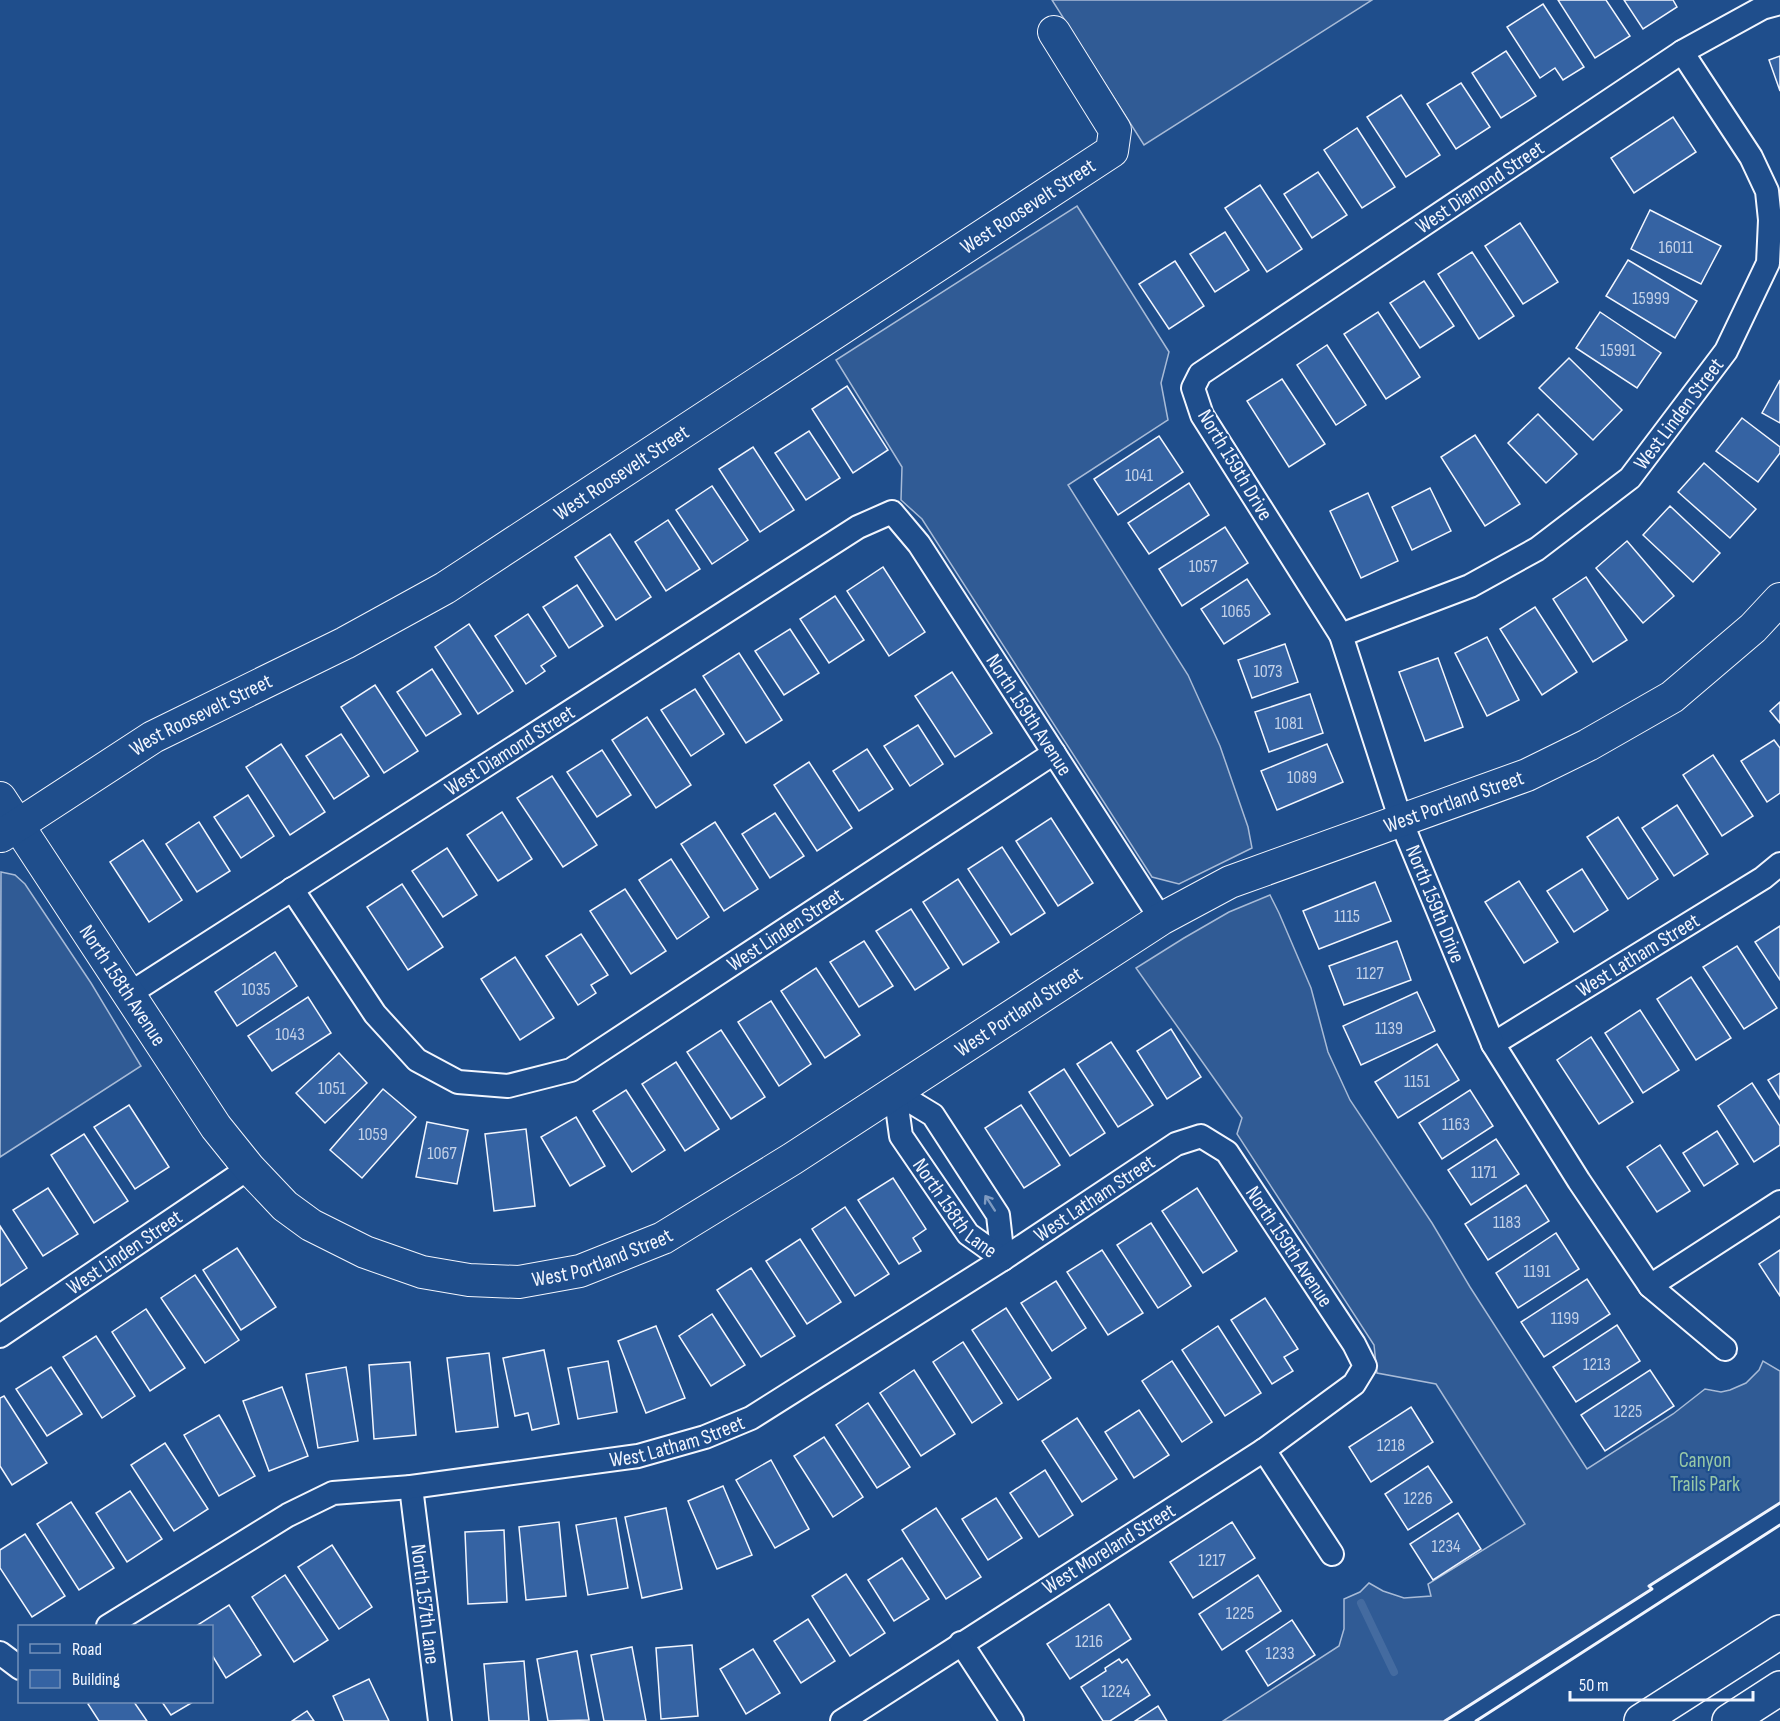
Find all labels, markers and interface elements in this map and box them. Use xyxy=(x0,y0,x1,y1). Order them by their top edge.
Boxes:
street label: West Diamond Street xyxy=(1411,135,1549,239)
street label: West Roosevelt Street xyxy=(956,153,1100,259)
house number: 16011 xyxy=(1659,237,1694,258)
house number: 15999 xyxy=(1632,288,1670,309)
house number: 15991 xyxy=(1600,340,1637,361)
street label: West Linden Street xyxy=(1628,353,1729,475)
street label: North 159th Drive xyxy=(1192,405,1278,525)
street label: West Roosevelt Street xyxy=(549,419,693,526)
house number: 1041 xyxy=(1125,465,1154,486)
house number: 1057 xyxy=(1189,556,1218,577)
house number: 1065 xyxy=(1221,601,1251,622)
street label: North 159th Avenue xyxy=(981,649,1078,780)
house number: 1073 xyxy=(1253,661,1283,682)
street label: West Roosevelt Street xyxy=(125,668,276,761)
street label: West Diamond Street xyxy=(440,699,579,801)
house number: 1081 xyxy=(1275,713,1304,734)
street label: West Portland Street xyxy=(1380,765,1527,838)
house number: 1089 xyxy=(1287,767,1317,788)
street label: North 159th Drive xyxy=(1400,841,1470,967)
street label: West Linden Street xyxy=(722,882,848,977)
house number: 1115 xyxy=(1334,906,1360,927)
street label: West Latham Street xyxy=(1572,908,1704,1002)
street label: North 158th Avenue xyxy=(74,920,172,1050)
street label: West Portland Street xyxy=(950,961,1087,1062)
house number: 1127 xyxy=(1356,963,1385,984)
house number: 1035 xyxy=(241,979,271,1000)
house number: 1139 xyxy=(1375,1018,1403,1039)
house number: 1043 xyxy=(275,1024,305,1045)
house number: 1151 xyxy=(1404,1071,1431,1092)
house number: 1051 xyxy=(318,1078,347,1099)
house number: 1163 xyxy=(1442,1114,1470,1135)
house number: 1059 xyxy=(358,1124,388,1145)
house number: 1067 xyxy=(427,1143,458,1164)
street label: West Latham Street xyxy=(1029,1149,1159,1247)
street label: North 158th Lane xyxy=(908,1154,1002,1263)
house number: 1171 xyxy=(1471,1162,1498,1183)
street label: North 159th Avenue xyxy=(1240,1181,1338,1312)
one-way arrow xyxy=(984,1195,996,1212)
street label: West Linden Street xyxy=(62,1204,187,1300)
house number: 1183 xyxy=(1493,1212,1521,1233)
street label: West Portland Street xyxy=(530,1223,677,1292)
house number: 1191 xyxy=(1524,1261,1551,1282)
house number: 1199 xyxy=(1551,1308,1579,1329)
house number: 1213 xyxy=(1583,1354,1611,1375)
house number: 1225 xyxy=(1614,1401,1642,1422)
street label: West Latham Street xyxy=(608,1410,748,1472)
house number: 1218 xyxy=(1377,1435,1405,1456)
park label: Canyon Trails Park xyxy=(1670,1448,1740,1497)
house number: 1226 xyxy=(1403,1488,1433,1509)
street label: West Moreland Street xyxy=(1038,1498,1180,1600)
house number: 1234 xyxy=(1431,1536,1461,1557)
street label: North 157th Lane xyxy=(406,1543,445,1666)
house number: 1217 xyxy=(1198,1550,1227,1571)
house number: 1225 xyxy=(1226,1603,1254,1624)
legend xyxy=(18,1625,213,1703)
house number: 1216 xyxy=(1075,1631,1103,1652)
text: Road xyxy=(72,1639,102,1660)
house number: 1233 xyxy=(1265,1643,1295,1664)
scale bar xyxy=(1570,1664,1753,1702)
text: Building xyxy=(72,1669,120,1690)
text: 50 m xyxy=(1579,1675,1609,1696)
house number: 1224 xyxy=(1102,1681,1131,1702)

